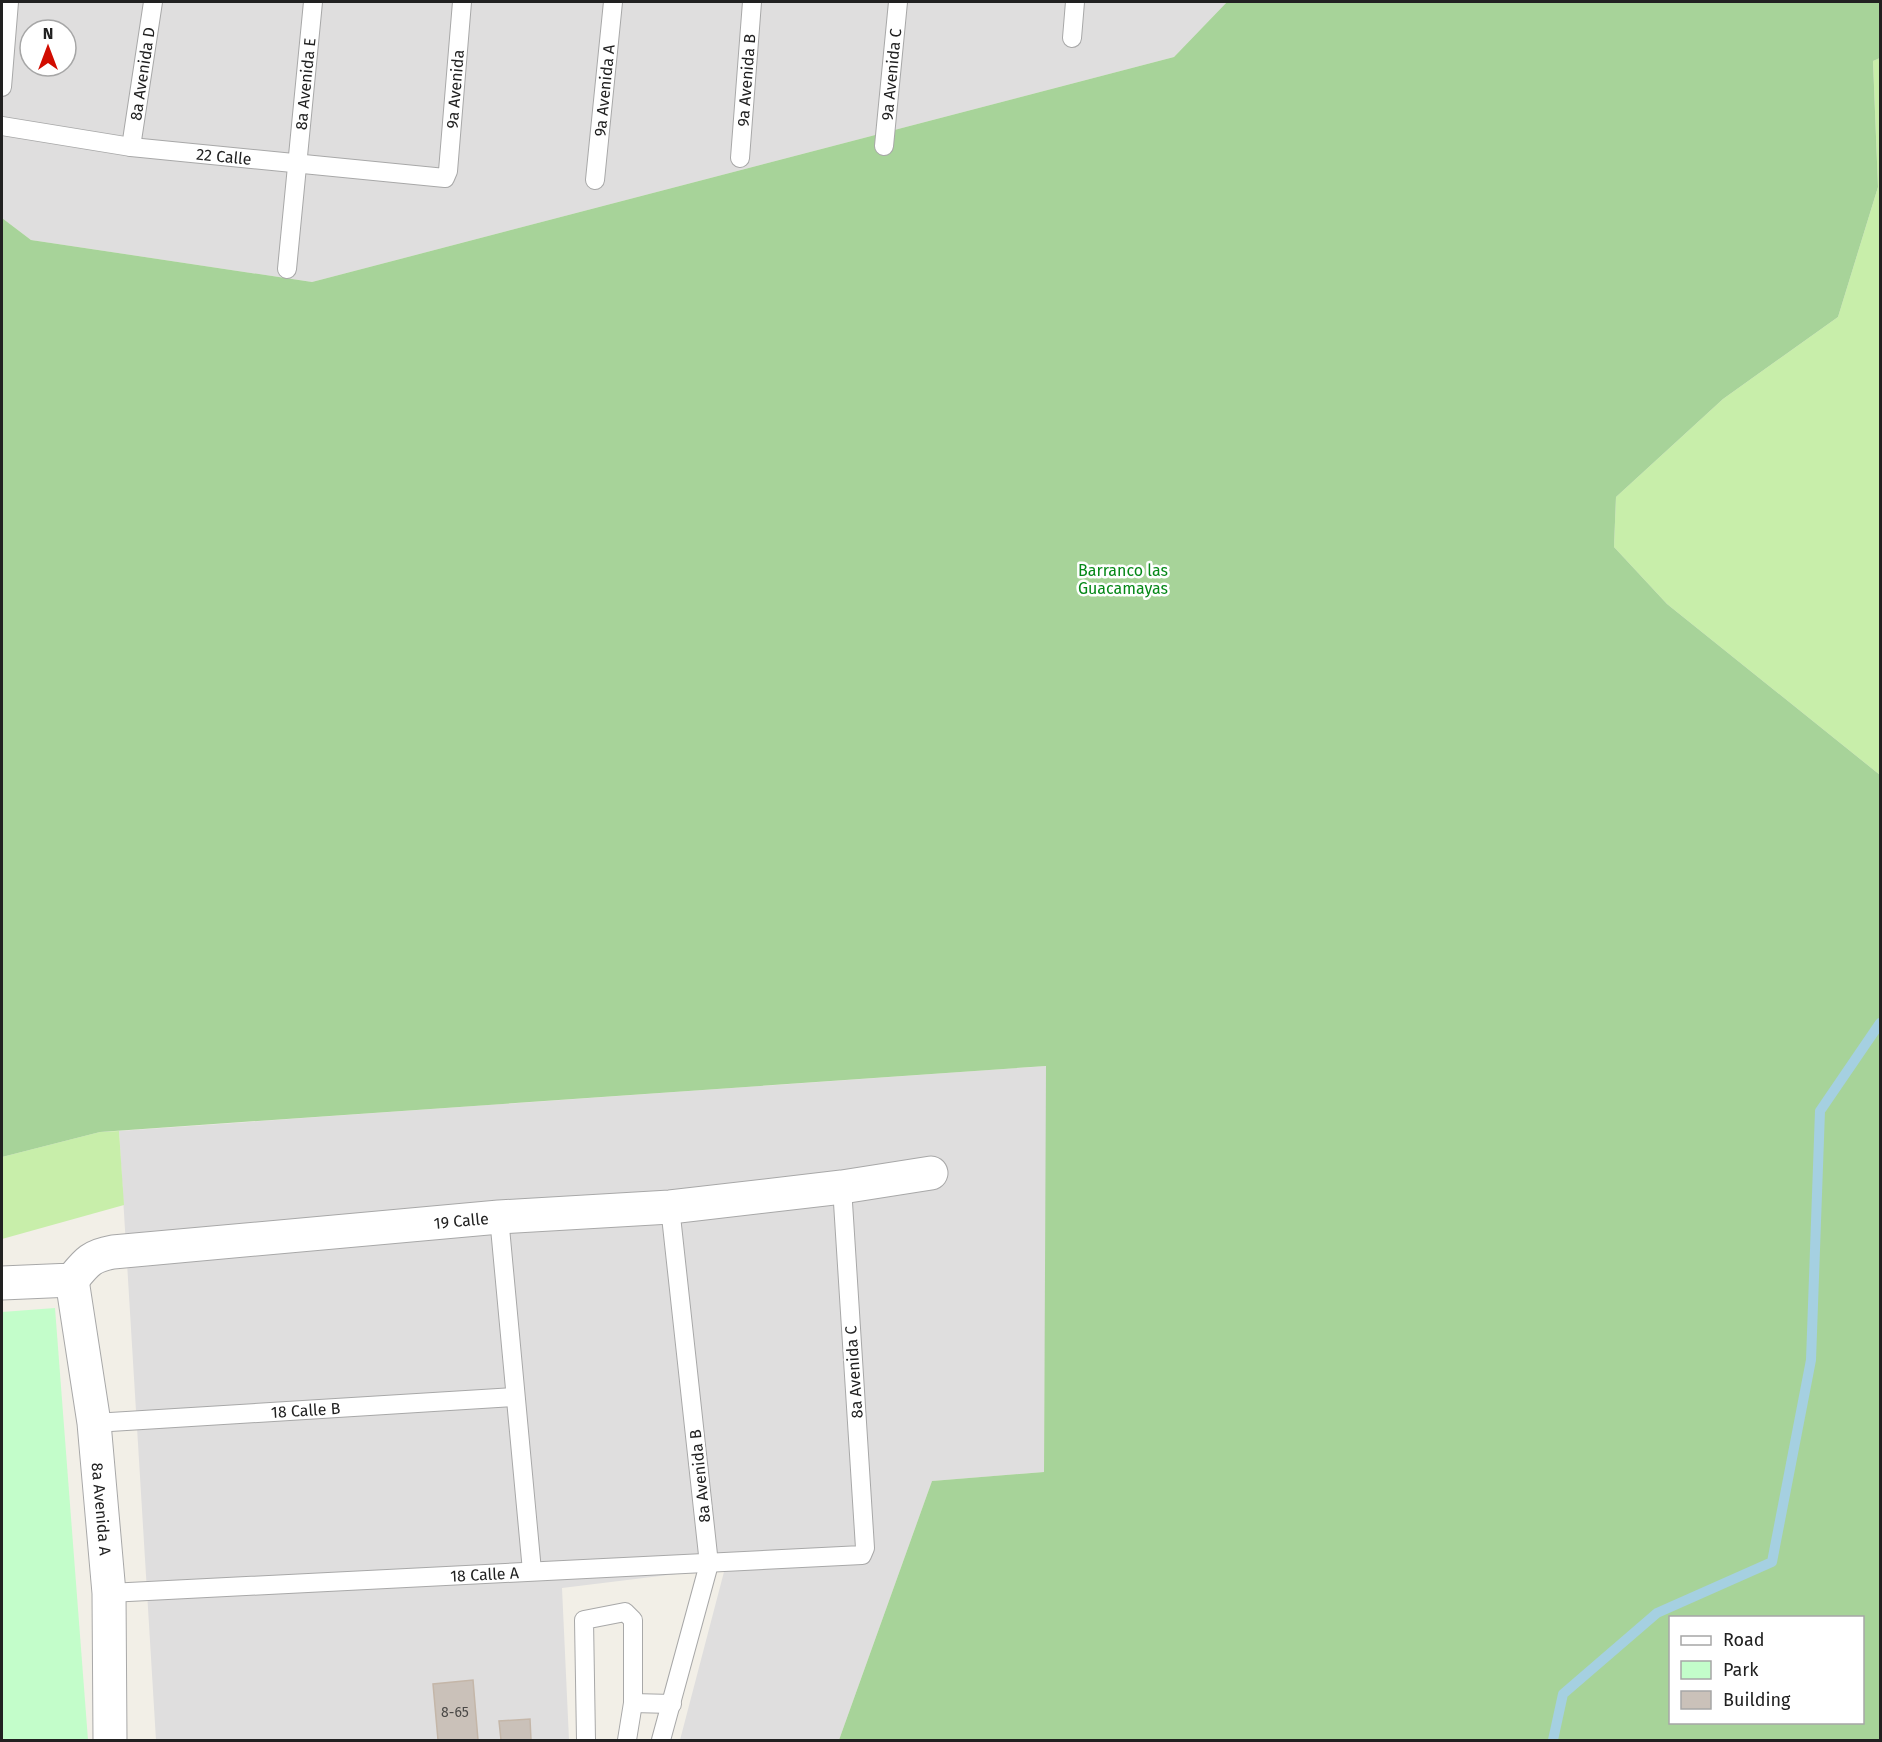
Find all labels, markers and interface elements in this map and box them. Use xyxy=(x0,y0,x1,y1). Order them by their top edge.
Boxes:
north arrow xyxy=(18,18,78,78)
text: N xyxy=(43,24,53,43)
street label: 8a Avenida D xyxy=(126,26,159,122)
street label: 9a Avenida C xyxy=(877,27,905,121)
street label: 9a Avenida B xyxy=(733,33,759,127)
street label: 8a Avenida E xyxy=(291,37,319,131)
street label: 9a Avenida A xyxy=(590,43,618,137)
street label: 9a Avenida xyxy=(442,49,468,129)
street label: 22 Calle xyxy=(195,144,252,168)
park label: Barranco las Guacamayas xyxy=(1078,561,1168,598)
street label: 19 Calle xyxy=(433,1208,489,1232)
street label: 8a Avenida C xyxy=(841,1325,867,1419)
street label: 18 Calle B xyxy=(270,1398,341,1422)
street label: 8a Avenida B xyxy=(686,1428,714,1524)
street label: 8a Avenida A xyxy=(88,1462,115,1557)
street label: 18 Calle A xyxy=(450,1563,520,1585)
legend xyxy=(1669,1616,1864,1724)
text: Road xyxy=(1723,1629,1765,1651)
text: Park xyxy=(1723,1659,1759,1681)
text: Building xyxy=(1723,1689,1791,1711)
house number: 8-65 xyxy=(441,1704,469,1721)

